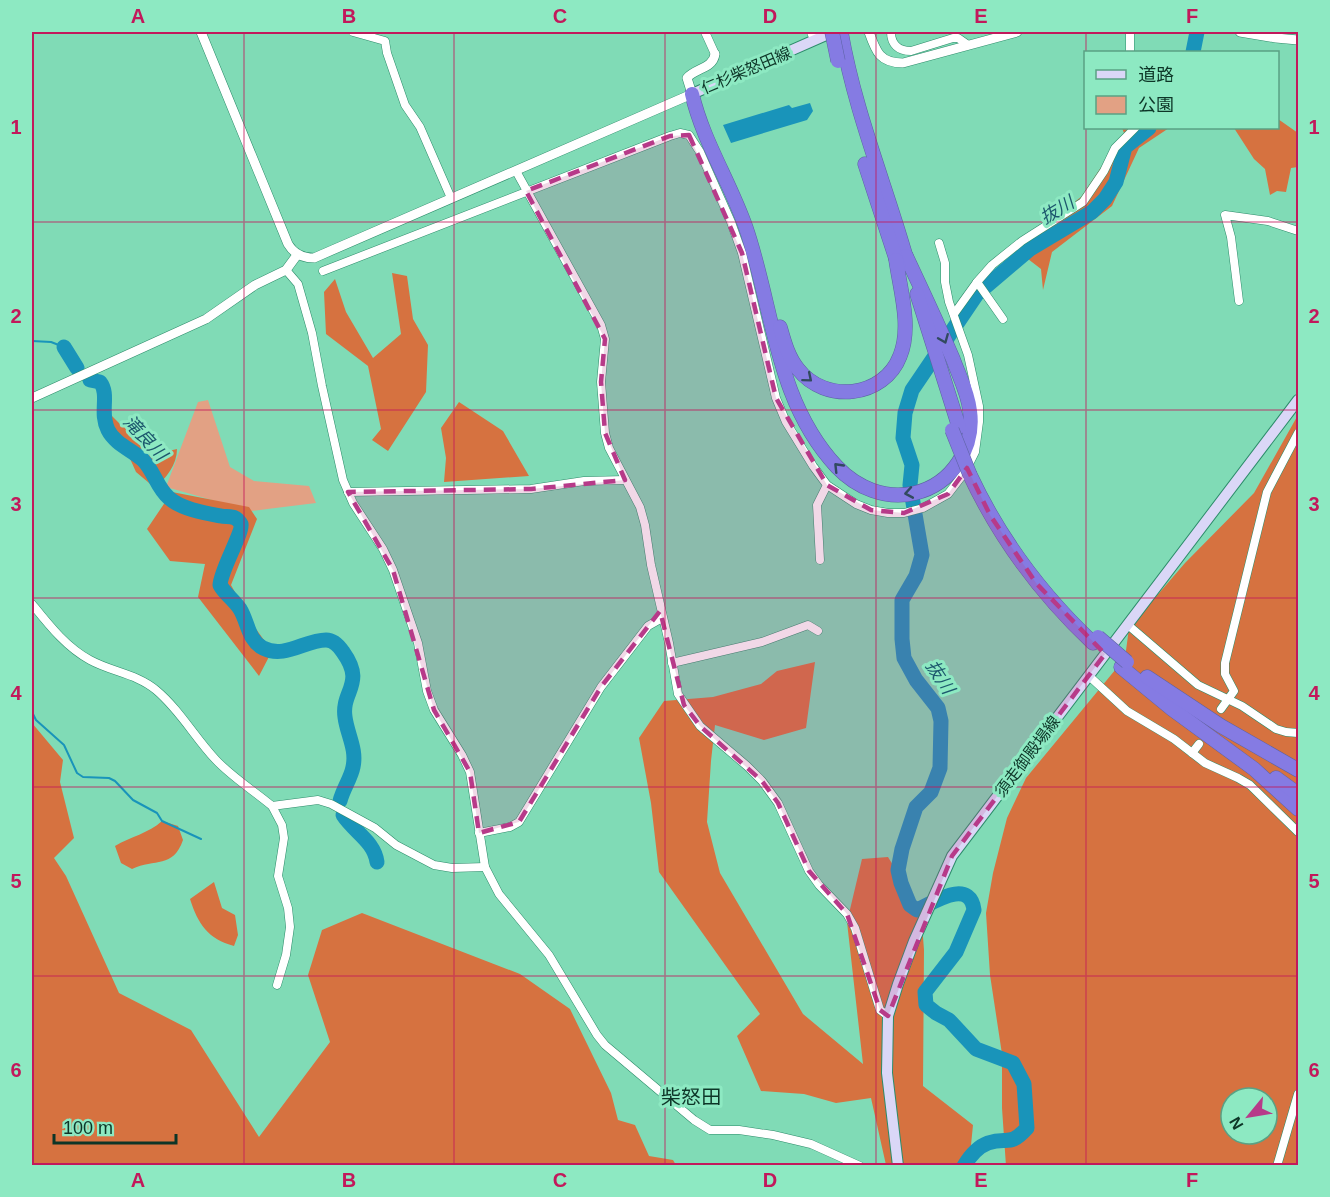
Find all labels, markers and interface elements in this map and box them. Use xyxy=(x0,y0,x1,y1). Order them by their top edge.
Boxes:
text: A xyxy=(131,5,145,27)
text: B xyxy=(342,5,356,27)
text: C xyxy=(553,5,567,27)
text: D xyxy=(763,5,777,27)
text: E xyxy=(974,5,988,27)
text: F xyxy=(1186,5,1198,27)
street label: 仁杉柴怒田線 xyxy=(699,44,794,97)
legend xyxy=(1084,51,1279,129)
text: 道路 xyxy=(1138,65,1174,85)
text: 公園 xyxy=(1138,95,1174,115)
text: 1 xyxy=(10,116,22,138)
text: 1 xyxy=(1308,116,1320,138)
water label: 抜川 xyxy=(1036,191,1079,228)
text: 2 xyxy=(10,305,22,327)
text: 2 xyxy=(1308,305,1320,327)
one-way arrow xyxy=(937,333,949,344)
one-way arrow xyxy=(801,371,812,382)
water label: 滝良川 xyxy=(119,411,172,466)
one-way arrow xyxy=(834,463,845,473)
one-way arrow xyxy=(905,486,915,499)
text: 3 xyxy=(10,493,22,515)
text: 3 xyxy=(1308,493,1320,515)
water label: 抜川 xyxy=(922,656,959,699)
text: 4 xyxy=(10,682,22,704)
text: 4 xyxy=(1308,682,1320,704)
street label: 須走御殿場線 xyxy=(992,713,1063,800)
text: 5 xyxy=(10,870,22,892)
text: 5 xyxy=(1308,870,1320,892)
text: 6 xyxy=(10,1059,22,1081)
text: 6 xyxy=(1308,1059,1320,1081)
district label: 柴怒田 xyxy=(661,1086,721,1108)
north arrow xyxy=(1219,1086,1279,1146)
scale bar xyxy=(54,1107,176,1145)
text: N xyxy=(1226,1114,1247,1133)
text: 100 m xyxy=(63,1118,113,1138)
text: A xyxy=(131,1169,145,1191)
text: B xyxy=(342,1169,356,1191)
text: C xyxy=(553,1169,567,1191)
text: D xyxy=(763,1169,777,1191)
text: E xyxy=(974,1169,988,1191)
text: F xyxy=(1186,1169,1198,1191)

